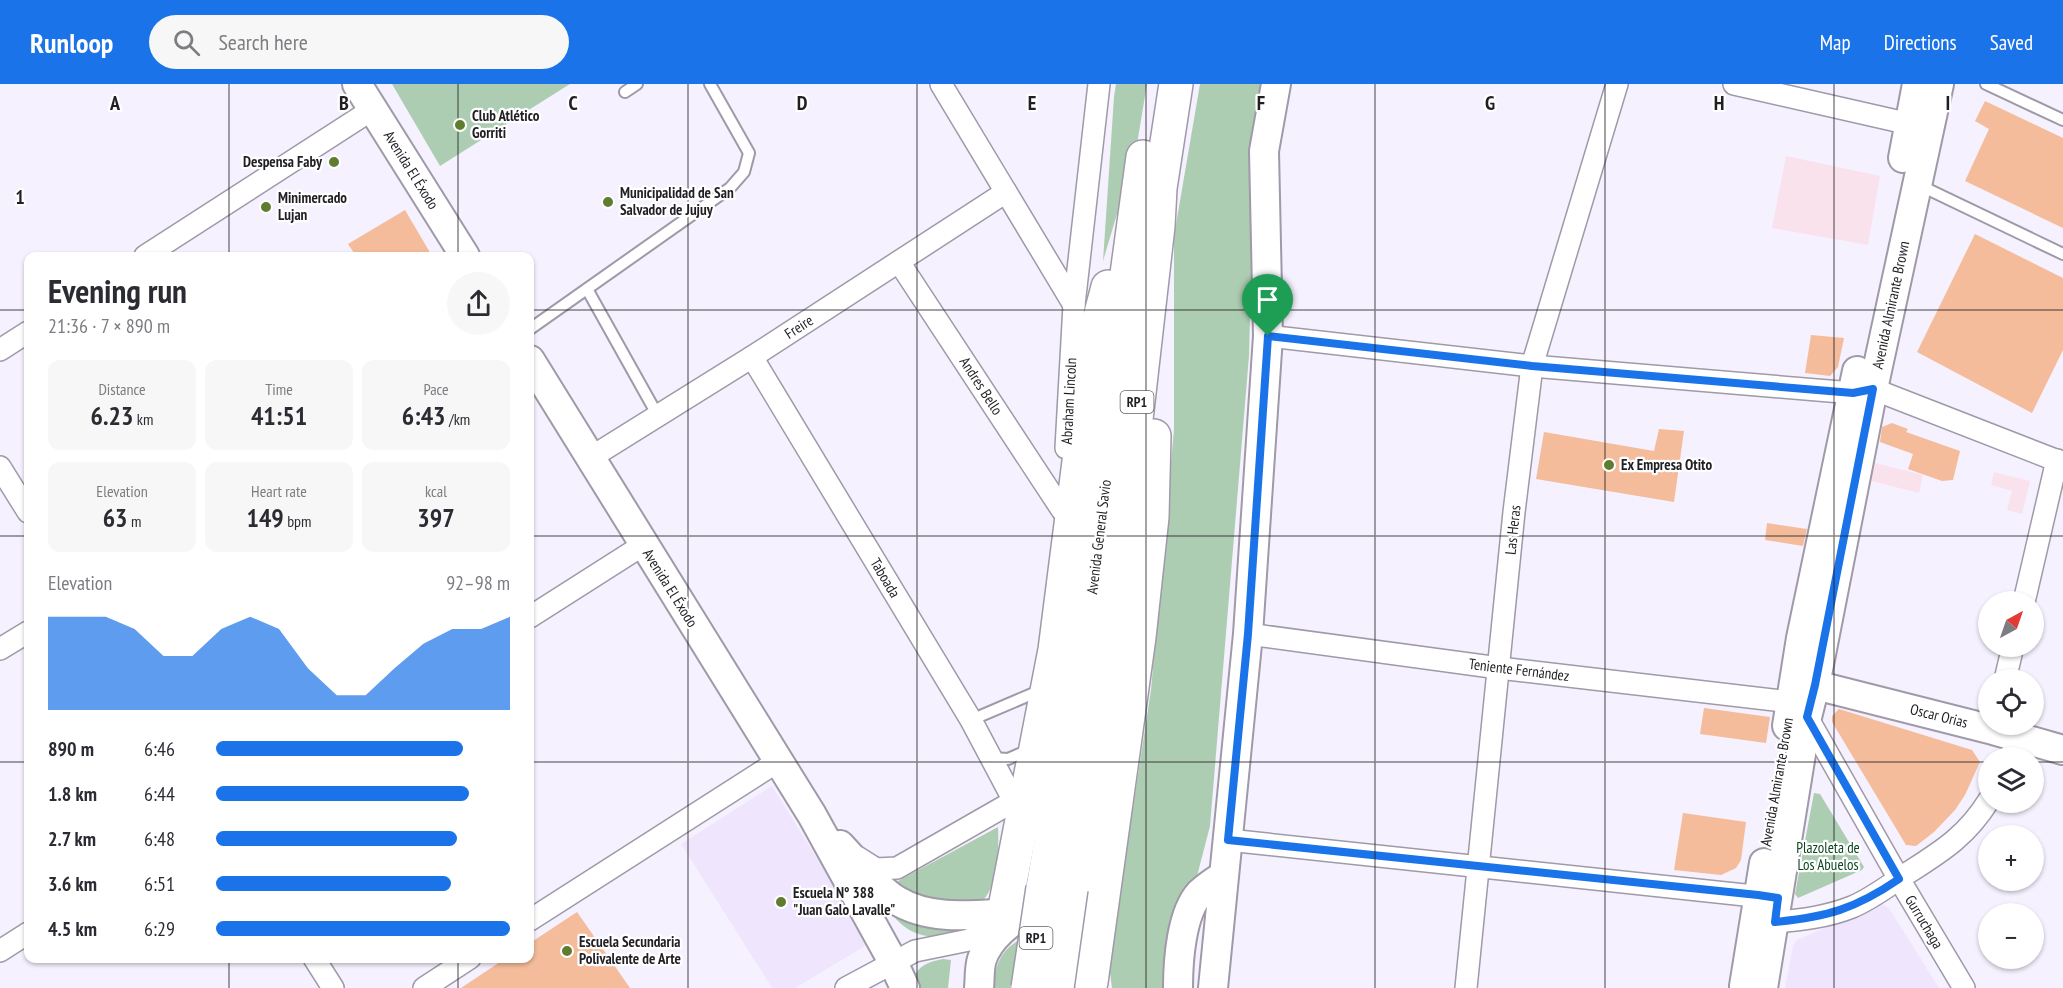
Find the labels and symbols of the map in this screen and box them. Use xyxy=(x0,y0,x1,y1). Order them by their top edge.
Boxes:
text: A xyxy=(109,90,121,116)
text: B xyxy=(339,90,349,116)
text: C xyxy=(568,90,578,116)
text: D xyxy=(797,90,808,116)
text: E xyxy=(1028,90,1036,116)
text: F xyxy=(1257,90,1265,116)
text: G xyxy=(1485,90,1495,116)
text: H xyxy=(1714,90,1724,116)
text: I xyxy=(1946,90,1950,116)
place label: Club Atlético Gorriti xyxy=(472,106,540,142)
marker: Club Atlético Gorriti xyxy=(453,118,467,132)
street label: Avenida El Éxodo xyxy=(380,127,443,213)
place label: Despensa Faby xyxy=(243,152,323,171)
marker: Despensa Faby xyxy=(327,155,341,169)
place label: Municipalidad de San Salvador de Jujuy xyxy=(620,183,734,219)
text: 1 xyxy=(15,184,25,210)
place label: Minimercado Lujan xyxy=(278,188,347,224)
marker: Municipalidad de San Salvador de Jujuy xyxy=(601,195,615,209)
marker: Minimercado Lujan xyxy=(259,200,273,214)
street label: Avenida Almirante Brown xyxy=(1868,239,1913,371)
pin xyxy=(1242,274,1293,336)
street label: Freire xyxy=(781,310,817,343)
street label: Andres Bello xyxy=(956,353,1007,418)
street label: Abraham Lincoln xyxy=(1057,357,1080,445)
road number: RP1 xyxy=(1120,391,1154,413)
place label: Ex Empresa Otito xyxy=(1621,455,1712,474)
marker: Ex Empresa Otito xyxy=(1602,458,1616,472)
street label: Avenida General Savio xyxy=(1082,479,1115,595)
street label: Las Heras xyxy=(1500,504,1525,556)
street label: Avenida El Éxodo xyxy=(639,545,702,631)
street label: Taboada xyxy=(866,554,905,601)
north arrow xyxy=(1978,591,2044,657)
street label: Teniente Fernández xyxy=(1468,654,1570,685)
street label: Oscar Orias xyxy=(1908,699,1970,732)
street label: Avenida Almirante Brown xyxy=(1756,716,1797,848)
park label: Plazoleta de Los Abuelos xyxy=(1796,838,1860,874)
place label: Escuela N° 388 "Juan Galo Lavalle" xyxy=(793,883,895,919)
street label: Gurruchaga xyxy=(1901,892,1948,952)
marker: Escuela N° 388 "Juan Galo Lavalle" xyxy=(774,895,788,909)
road number: RP1 xyxy=(1020,927,1052,949)
place label: Escuela Secundaria Polivalente de Arte xyxy=(579,932,681,968)
marker: Escuela Secundaria Polivalente de Arte xyxy=(560,944,574,958)

